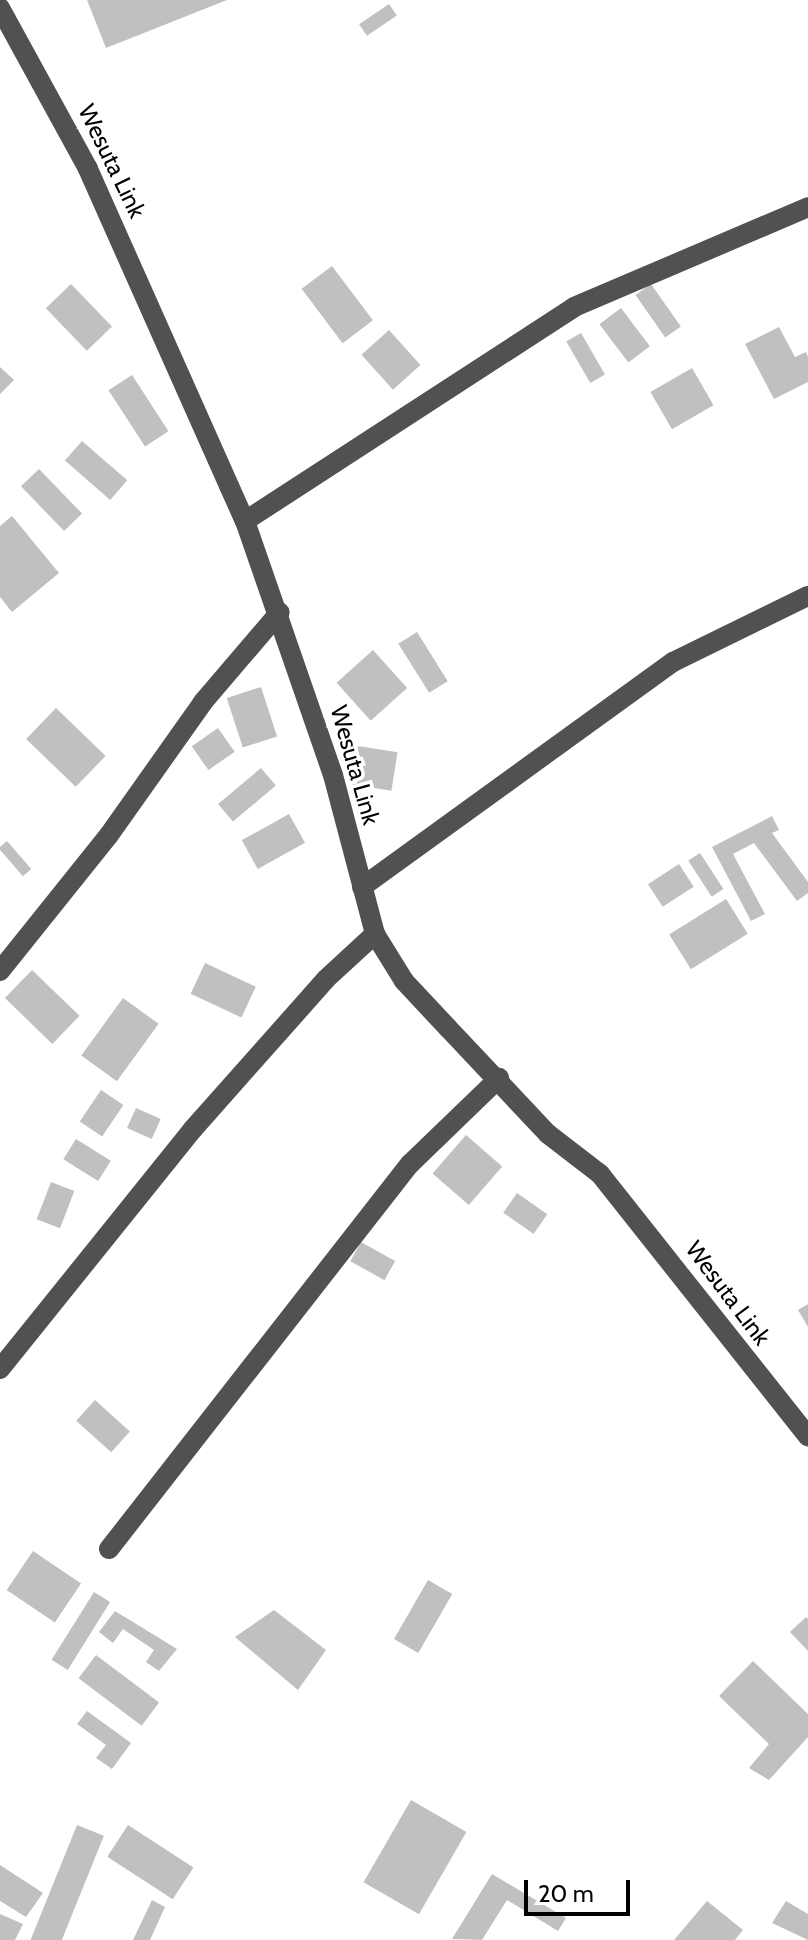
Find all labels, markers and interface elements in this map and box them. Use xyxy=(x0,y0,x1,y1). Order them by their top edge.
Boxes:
street label: Wesuta Link xyxy=(72,99,152,223)
street label: Wesuta Link xyxy=(324,702,386,828)
street label: Wesuta Link xyxy=(680,1235,776,1351)
scale bar xyxy=(528,1864,634,1914)
text: 20 m xyxy=(538,1879,594,1908)

